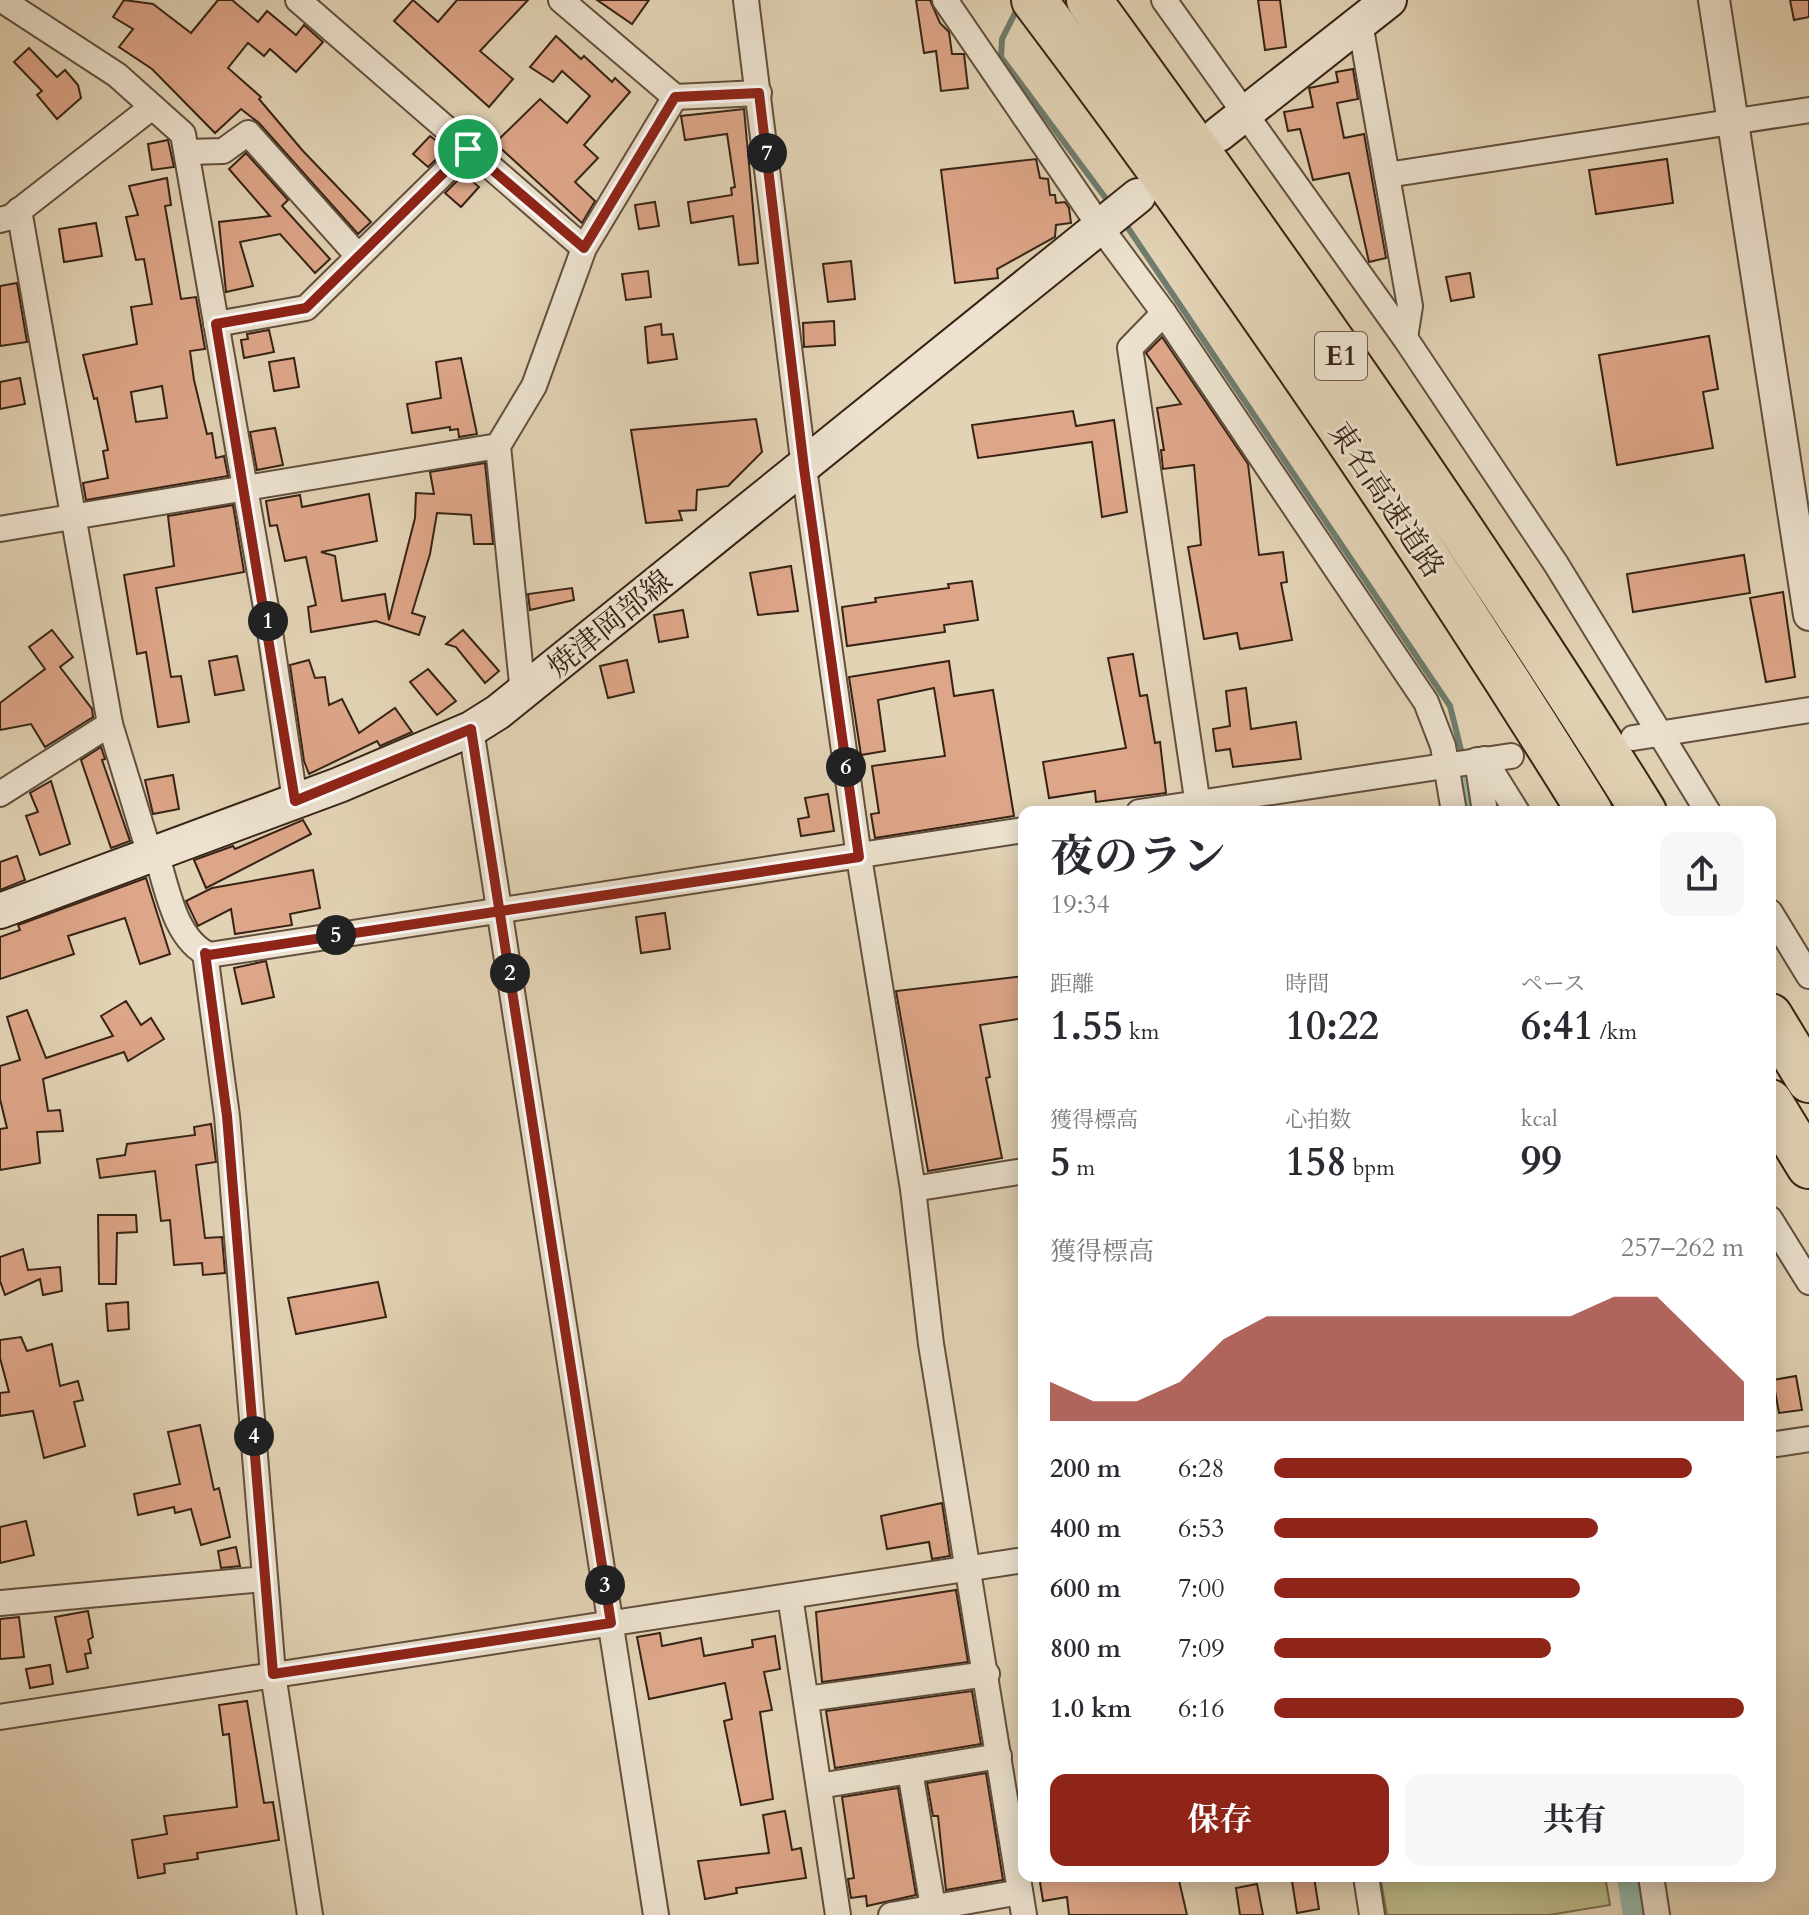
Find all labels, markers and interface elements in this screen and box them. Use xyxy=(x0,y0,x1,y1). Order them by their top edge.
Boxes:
pin xyxy=(434,115,502,183)
icon: arrive xyxy=(446,127,490,171)
pin: 7 xyxy=(747,133,787,173)
text: 7 xyxy=(761,138,773,168)
road number: E1 xyxy=(1315,332,1367,380)
street label: 東名高速道路 xyxy=(1319,414,1453,586)
street label: 焼津岡部線 xyxy=(539,561,681,687)
pin: 1 xyxy=(248,601,288,641)
text: 1 xyxy=(262,606,274,636)
pin: 6 xyxy=(826,747,866,787)
text: 6 xyxy=(840,752,852,782)
text: 夜のラン xyxy=(1050,827,1226,887)
button: share xyxy=(1660,832,1744,916)
text: 19:34 xyxy=(1050,887,1110,922)
pin: 5 xyxy=(316,915,356,955)
text: 5 xyxy=(330,920,342,950)
pin: 2 xyxy=(490,953,530,993)
text: 2 xyxy=(504,958,516,988)
text: 距離 xyxy=(1050,969,1094,999)
text: 時間 xyxy=(1285,969,1329,999)
text: ペース xyxy=(1521,969,1586,999)
text: 1.55 xyxy=(1050,999,1123,1054)
text: 10:22 xyxy=(1285,999,1379,1054)
text: 6:41 xyxy=(1521,999,1594,1054)
text: km xyxy=(1123,1017,1159,1047)
text: /km xyxy=(1594,1017,1637,1047)
text: kcal xyxy=(1521,1104,1558,1134)
text: 獲得標高 xyxy=(1050,1105,1138,1135)
text: 心拍数 xyxy=(1285,1105,1351,1135)
text: 99 xyxy=(1521,1134,1562,1189)
text: 5 xyxy=(1050,1135,1071,1190)
text: 158 xyxy=(1285,1135,1347,1190)
text: m xyxy=(1071,1153,1095,1183)
text: bpm xyxy=(1347,1153,1395,1183)
text: 257–262 m xyxy=(1621,1230,1744,1265)
text: 獲得標高 xyxy=(1050,1234,1154,1269)
pin: 4 xyxy=(234,1416,274,1456)
text: 4 xyxy=(248,1421,260,1451)
text: 200 m xyxy=(1050,1451,1121,1486)
text: 6:28 xyxy=(1178,1451,1225,1486)
text: 400 m xyxy=(1050,1511,1121,1546)
text: 6:53 xyxy=(1178,1511,1225,1546)
pin: 3 xyxy=(585,1565,625,1605)
text: 3 xyxy=(599,1570,611,1600)
text: 600 m xyxy=(1050,1571,1121,1606)
text: 7:00 xyxy=(1178,1571,1225,1606)
text: 800 m xyxy=(1050,1631,1121,1666)
text: 7:09 xyxy=(1178,1631,1225,1666)
text: 1.0 km xyxy=(1050,1691,1131,1726)
text: 6:16 xyxy=(1178,1691,1225,1726)
button: 保存 xyxy=(1050,1774,1389,1866)
button: 共有 xyxy=(1405,1774,1744,1866)

